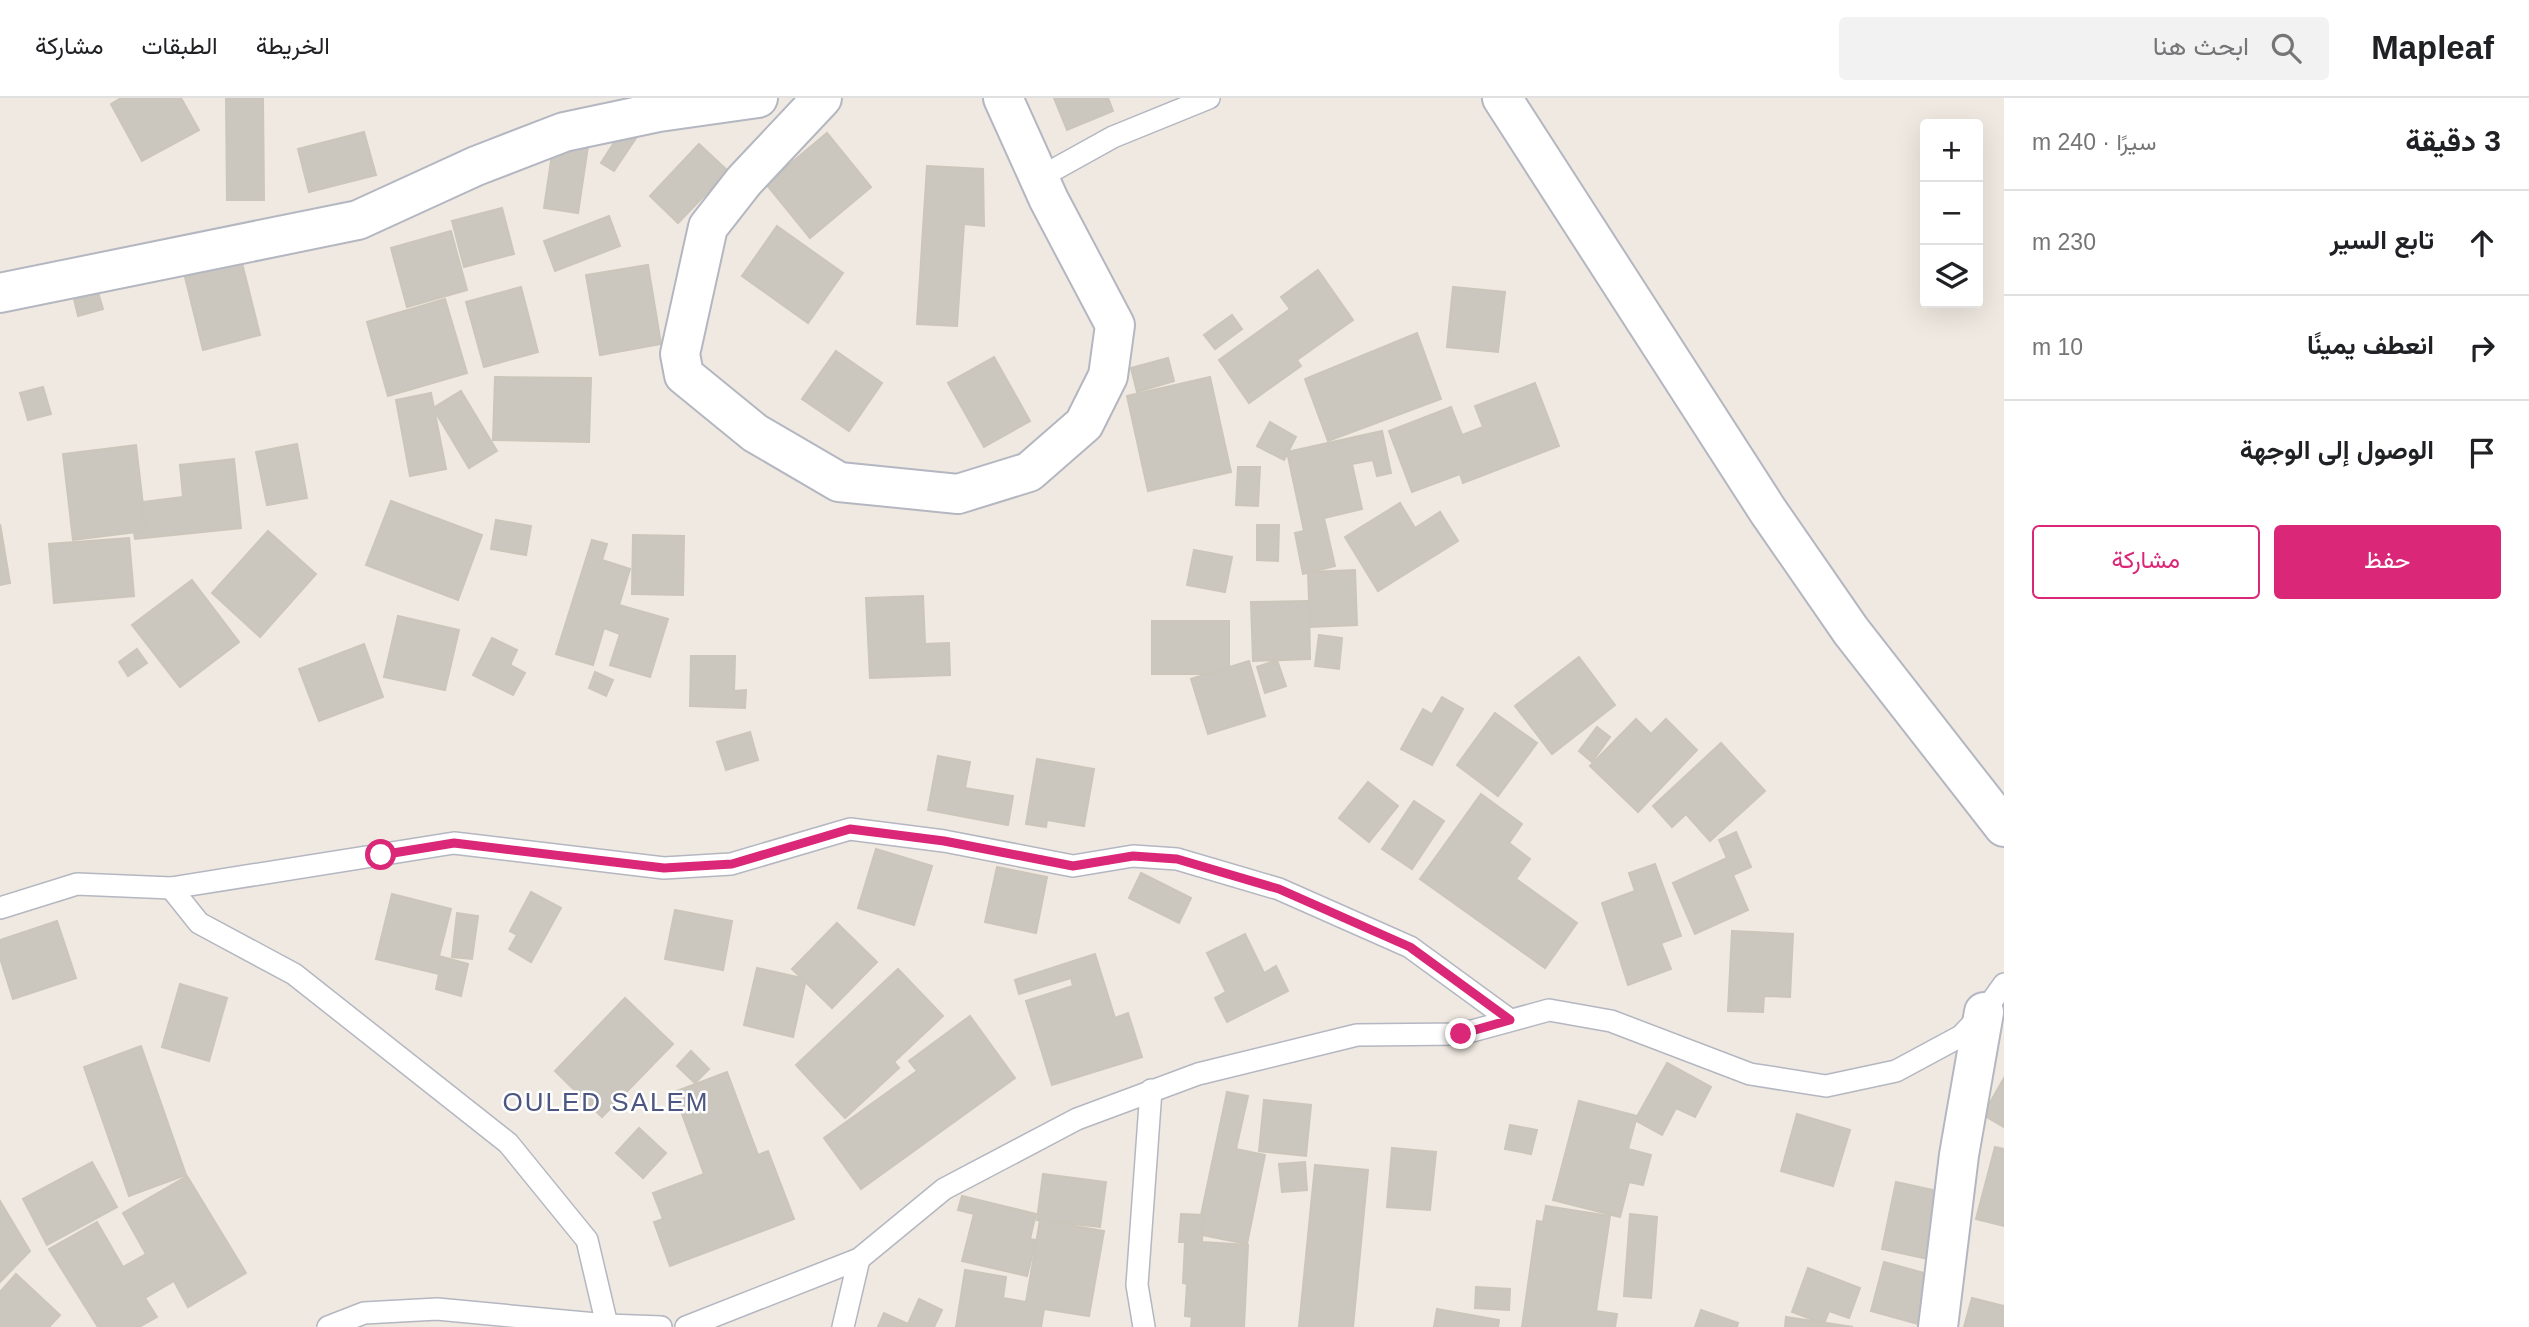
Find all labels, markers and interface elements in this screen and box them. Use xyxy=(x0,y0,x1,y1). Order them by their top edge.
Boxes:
search box xyxy=(1839,17,2329,80)
icon: search xyxy=(2267,29,2305,67)
text: Mapleaf xyxy=(2371,29,2494,66)
text: ابحث هنا xyxy=(2153,31,2249,61)
text: مشاركة xyxy=(35,32,103,59)
text: الطبقات xyxy=(141,32,218,59)
text: الخريطة xyxy=(256,32,330,59)
map controls xyxy=(1920,119,1983,308)
button: + xyxy=(1920,119,1983,182)
text: 3 دقيقة xyxy=(2405,124,2501,157)
text: سيرًا · 240 m xyxy=(2032,129,2156,155)
button: − xyxy=(1920,182,1983,245)
icon: ahead xyxy=(2463,224,2501,262)
text: تابع السير xyxy=(2330,225,2434,255)
text: 230 m xyxy=(2032,229,2096,255)
button: layers xyxy=(1920,245,1983,308)
icon: right xyxy=(2463,329,2501,367)
text: انعطف يمينًا xyxy=(2307,330,2434,360)
text: 10 m xyxy=(2032,334,2083,360)
icon: arrive xyxy=(2463,434,2501,472)
text: الوصول إلى الوجهة xyxy=(2240,435,2434,465)
button: مشاركة xyxy=(2032,525,2260,599)
button: حفظ xyxy=(2274,525,2501,599)
route start xyxy=(365,839,396,870)
route end xyxy=(1445,1018,1476,1049)
district label: OULED SALEM xyxy=(503,1087,709,1117)

